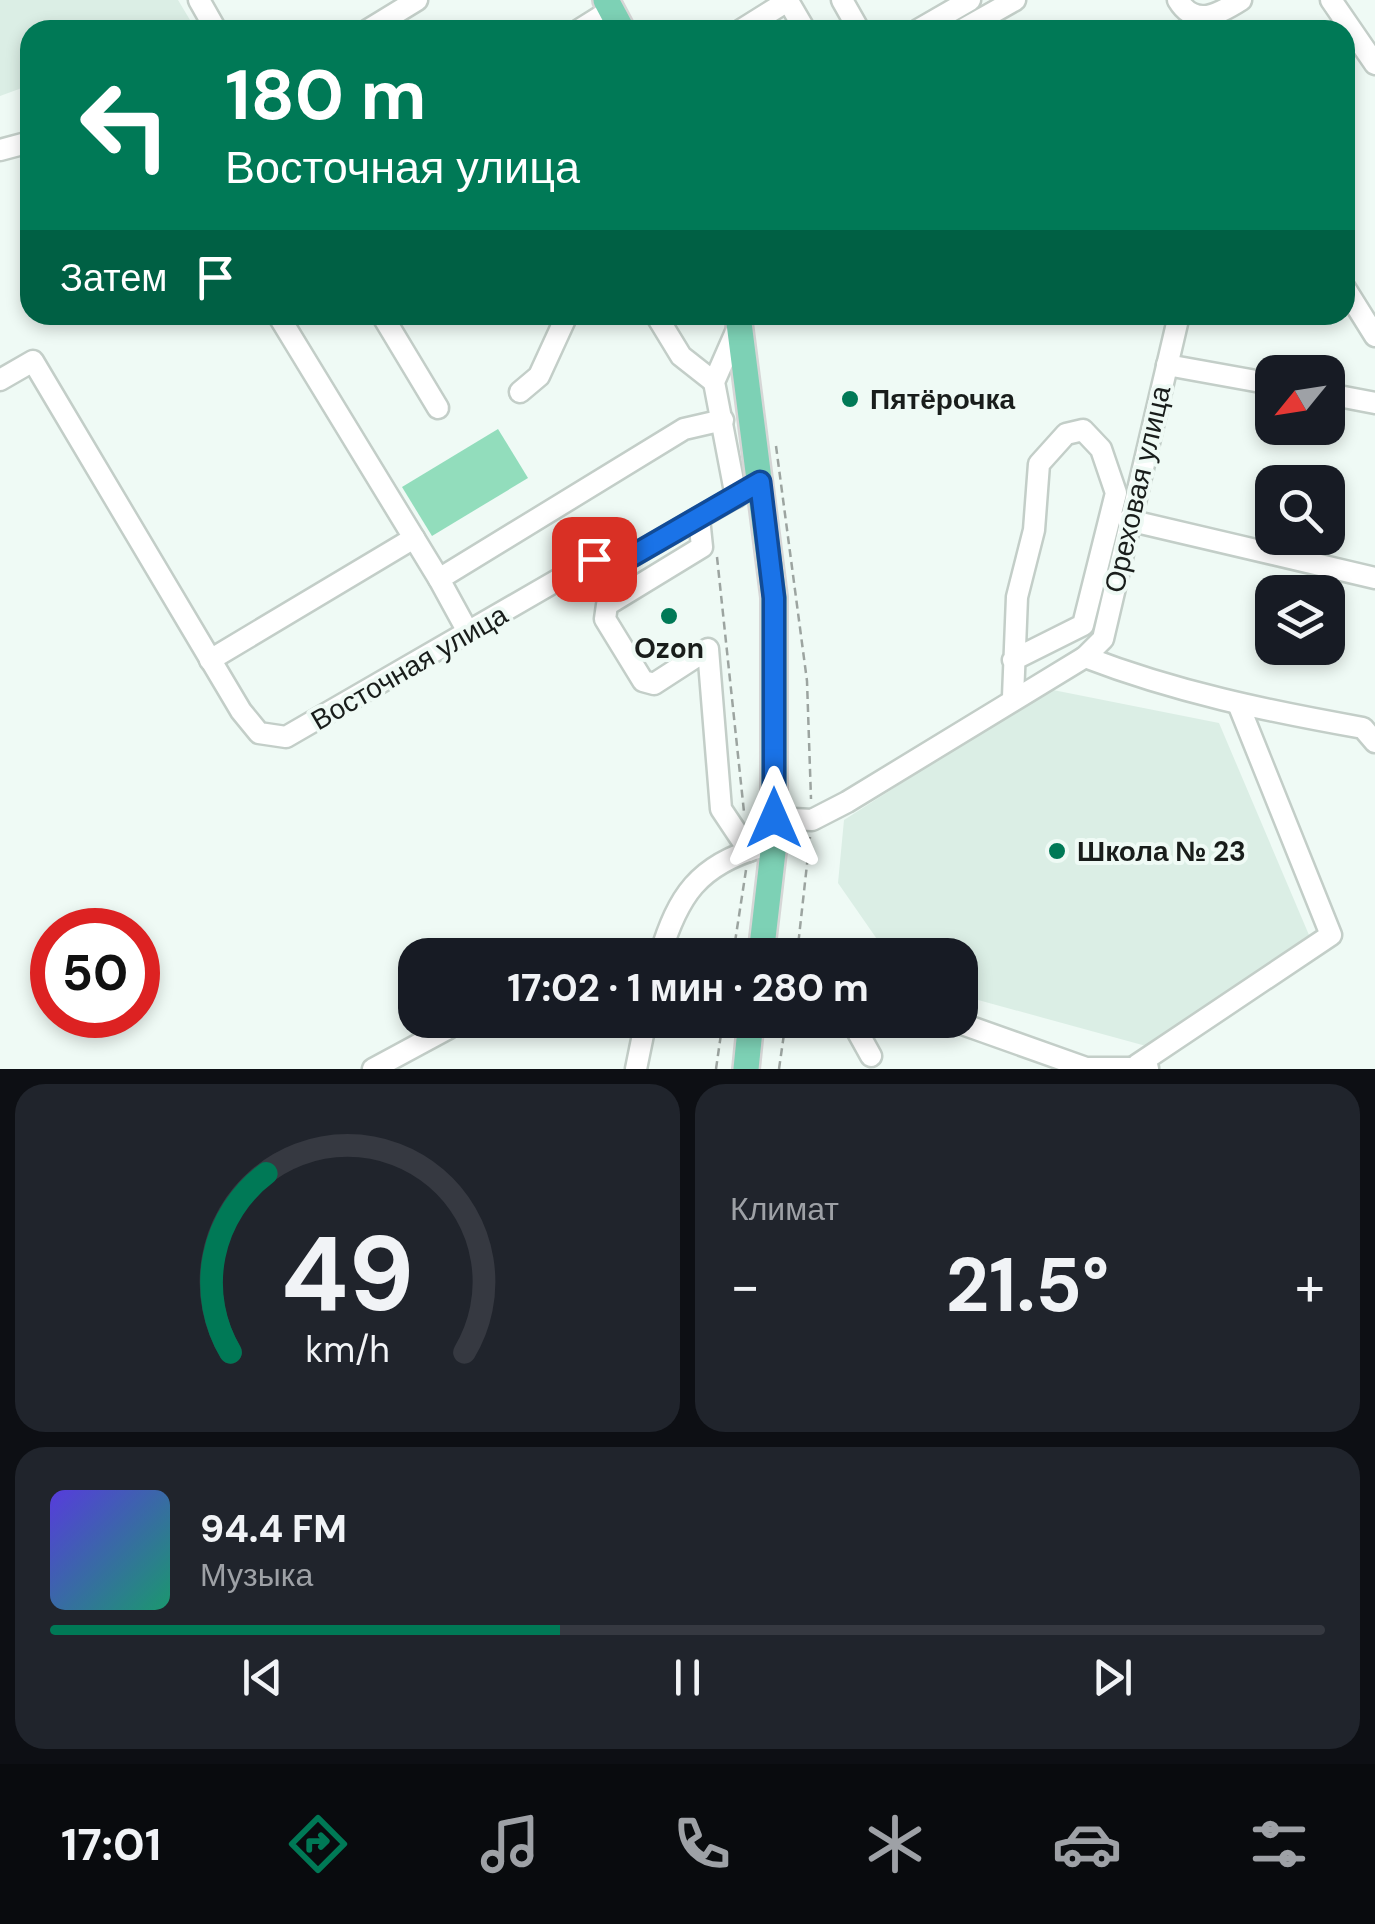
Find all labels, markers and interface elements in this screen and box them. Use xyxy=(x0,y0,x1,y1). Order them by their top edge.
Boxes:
text: 180 m xyxy=(225,50,426,141)
icon: left xyxy=(60,60,190,190)
text: Восточная улица xyxy=(225,138,580,197)
icon: arrive xyxy=(188,250,243,305)
text: Затем xyxy=(60,253,168,303)
north arrow xyxy=(1255,355,1345,445)
map controls xyxy=(1255,355,1345,665)
place label: Пятёрочка xyxy=(870,381,1016,418)
street label: Ореховая улица xyxy=(1096,382,1179,596)
marker: Пятёрочка xyxy=(839,388,861,410)
button: search xyxy=(1255,465,1345,555)
pin xyxy=(552,517,637,602)
icon: arrive xyxy=(567,532,622,587)
button: layers xyxy=(1255,575,1345,665)
street label: Восточная улица xyxy=(304,596,515,739)
marker: Ozon xyxy=(658,605,680,627)
place label: Ozon xyxy=(634,630,704,667)
position arrow xyxy=(722,766,826,870)
place label: Школа № 23 xyxy=(1077,833,1246,870)
marker: Школа № 23 xyxy=(1046,840,1068,862)
speed limit sign: 50 xyxy=(30,908,160,1038)
text: 17:02 · 1 мин · 280 m xyxy=(507,963,869,1013)
text: Климат xyxy=(730,1188,839,1230)
text: 49 xyxy=(281,1207,414,1342)
text: 21.5° xyxy=(946,1237,1109,1334)
text: − xyxy=(730,1250,760,1322)
text: + xyxy=(1295,1250,1325,1322)
text: km/h xyxy=(305,1327,390,1373)
text: 94.4 FM xyxy=(200,1504,347,1554)
text: Музыка xyxy=(200,1554,313,1596)
icon: previous xyxy=(235,1650,290,1705)
icon: pause xyxy=(660,1650,715,1705)
icon: next xyxy=(1085,1650,1140,1705)
icon: directions xyxy=(283,1809,353,1879)
icon: music xyxy=(475,1809,545,1879)
icon: phone xyxy=(667,1809,737,1879)
icon: climate xyxy=(860,1809,930,1879)
icon: car xyxy=(1052,1809,1122,1879)
icon: filters xyxy=(1244,1809,1314,1879)
text: 17:01 xyxy=(61,1815,161,1874)

